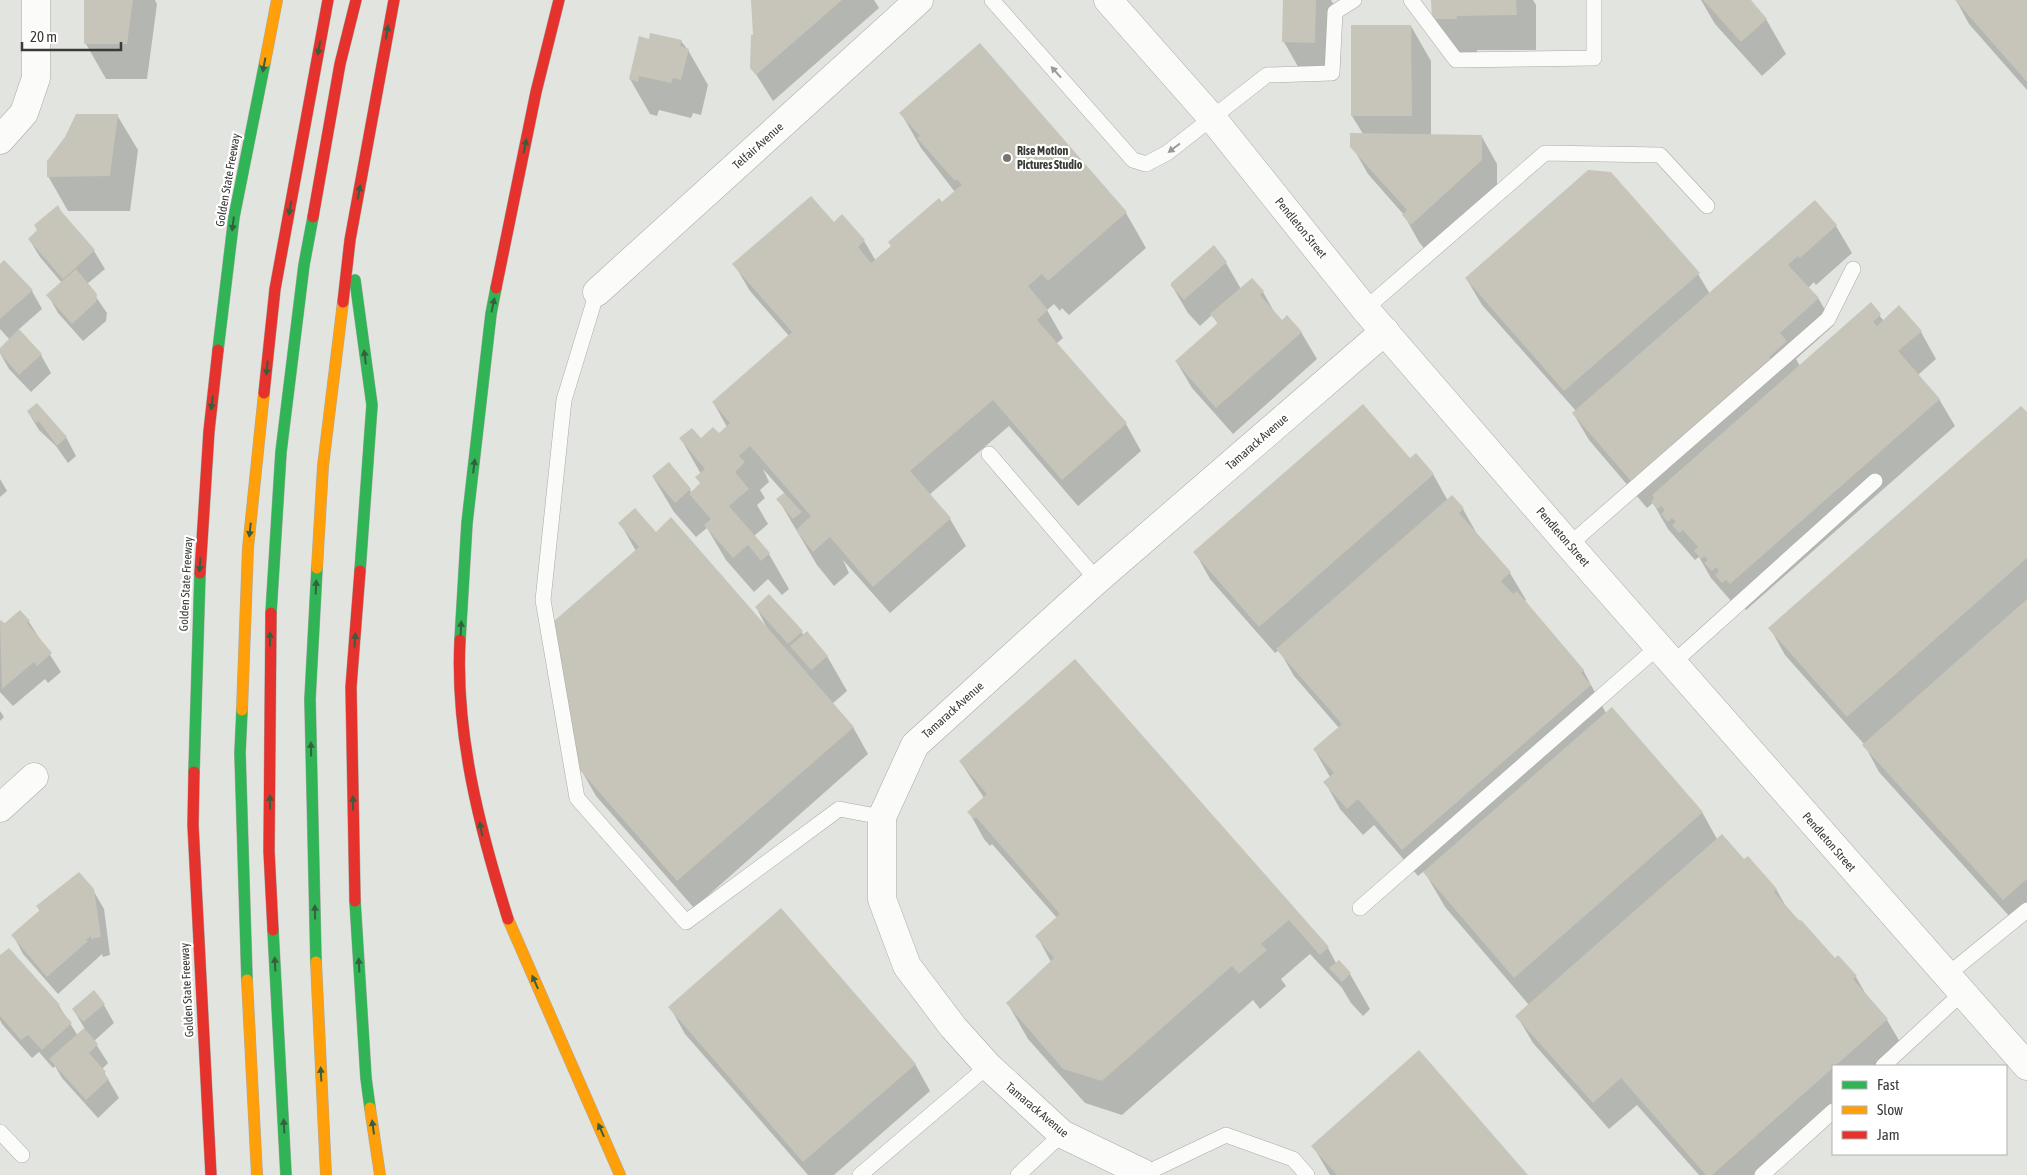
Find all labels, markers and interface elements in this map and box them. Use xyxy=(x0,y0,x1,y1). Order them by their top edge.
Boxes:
scale bar xyxy=(22,20,121,52)
one-way arrow xyxy=(383,23,391,39)
text: 20 m xyxy=(30,28,57,45)
one-way arrow xyxy=(314,40,322,56)
one-way arrow xyxy=(260,57,268,72)
one-way arrow xyxy=(1050,66,1061,79)
street label: Telfair Avenue xyxy=(730,120,786,172)
street label: Golden State Freeway xyxy=(213,132,243,228)
one-way arrow xyxy=(522,137,530,153)
one-way arrow xyxy=(1167,143,1181,153)
place label: Rise Motion Pictures Studio xyxy=(1017,144,1083,172)
marker: Rise Motion Pictures Studio xyxy=(1001,152,1013,164)
one-way arrow xyxy=(355,183,363,199)
street label: Pendleton Street xyxy=(1272,195,1330,262)
one-way arrow xyxy=(285,200,293,216)
one-way arrow xyxy=(229,217,237,233)
one-way arrow xyxy=(489,297,497,312)
one-way arrow xyxy=(361,349,369,365)
one-way arrow xyxy=(263,361,271,377)
one-way arrow xyxy=(208,395,216,411)
street label: Tamarack Avenue xyxy=(1223,411,1291,473)
one-way arrow xyxy=(470,458,478,474)
street label: Pendleton Street xyxy=(1533,504,1593,570)
one-way arrow xyxy=(246,522,254,538)
street label: Golden State Freeway xyxy=(177,536,195,632)
one-way arrow xyxy=(196,557,204,573)
one-way arrow xyxy=(313,578,321,594)
one-way arrow xyxy=(458,620,466,636)
one-way arrow xyxy=(266,631,274,647)
one-way arrow xyxy=(351,632,359,648)
street label: Tamarack Avenue xyxy=(919,679,987,741)
one-way arrow xyxy=(307,741,315,757)
one-way arrow xyxy=(266,793,274,809)
one-way arrow xyxy=(349,794,357,810)
street label: Pendleton Street xyxy=(1799,809,1859,875)
one-way arrow xyxy=(477,821,485,836)
one-way arrow xyxy=(311,903,319,919)
street label: Golden State Freeway xyxy=(178,942,196,1038)
one-way arrow xyxy=(271,956,279,972)
one-way arrow xyxy=(355,957,363,973)
one-way arrow xyxy=(531,975,539,989)
legend xyxy=(1832,1065,2007,1155)
one-way arrow xyxy=(316,1066,324,1082)
text: Fast xyxy=(1877,1076,1899,1093)
street label: Tamarack Avenue xyxy=(1003,1080,1071,1140)
text: Slow xyxy=(1877,1101,1903,1118)
one-way arrow xyxy=(279,1118,287,1134)
one-way arrow xyxy=(369,1118,377,1134)
one-way arrow xyxy=(596,1123,604,1137)
text: Jam xyxy=(1877,1126,1900,1143)

